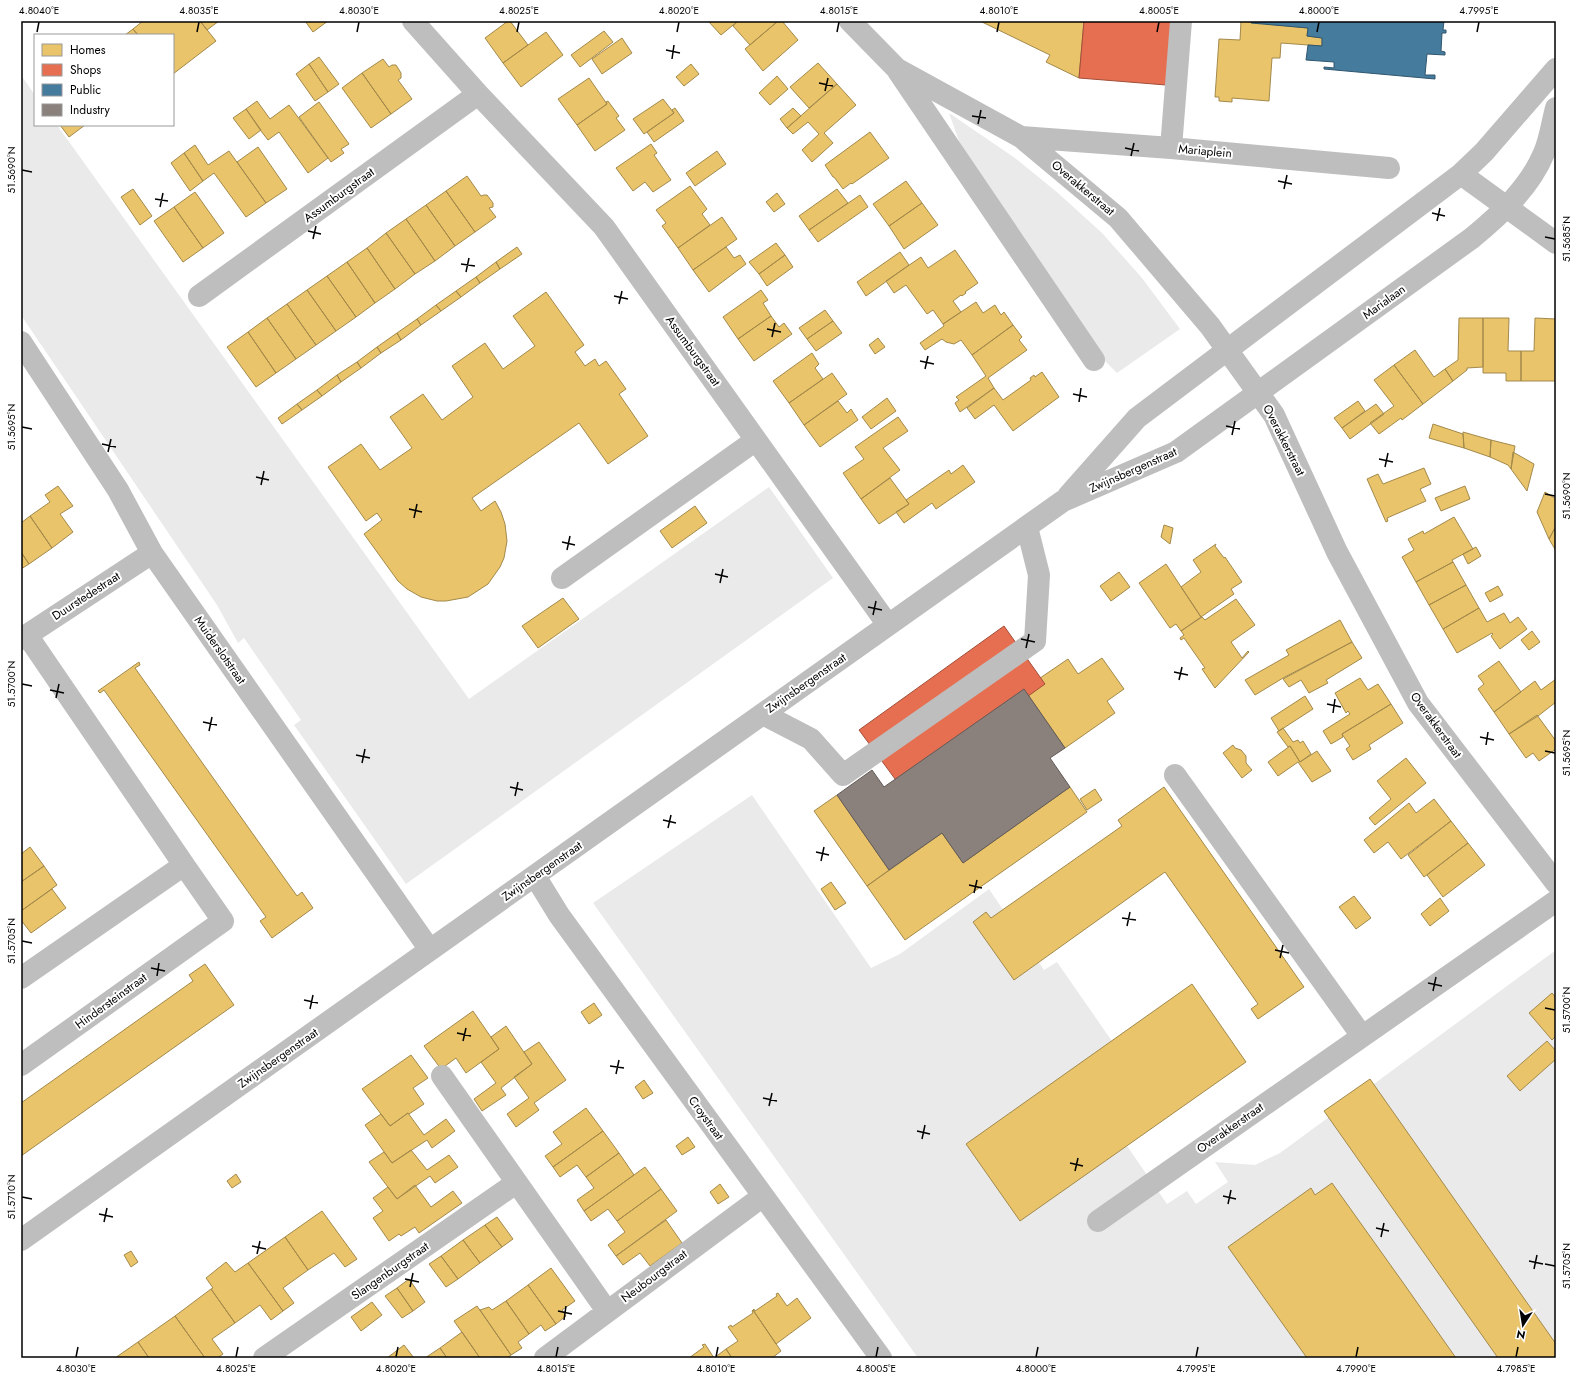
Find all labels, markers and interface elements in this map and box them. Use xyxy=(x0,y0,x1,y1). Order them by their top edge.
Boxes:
text: 4.8040°E xyxy=(19,3,59,18)
text: 4.8035°E xyxy=(179,3,219,18)
text: 4.8030°E xyxy=(339,3,379,18)
text: 4.8025°E xyxy=(499,3,539,18)
text: 4.8020°E xyxy=(659,3,699,18)
text: 4.8015°E xyxy=(820,3,858,18)
text: 4.8010°E xyxy=(979,3,1019,18)
text: 4.8005°E xyxy=(1139,3,1179,18)
text: 4.8000°E xyxy=(1299,3,1339,18)
text: 4.7995°E xyxy=(1459,3,1499,18)
legend xyxy=(34,34,174,126)
text: Homes xyxy=(70,41,106,59)
text: Shops xyxy=(70,61,101,79)
text: Public xyxy=(70,81,101,99)
text: Industry xyxy=(70,101,111,119)
street label: Mariaplein xyxy=(1177,140,1233,162)
text: 51.5690°N xyxy=(4,147,19,193)
street label: Overakkerstraat xyxy=(1047,156,1119,220)
street label: Assumburgstraat xyxy=(300,163,378,227)
text: 51.5685°N xyxy=(1559,216,1574,262)
street label: Marialaan xyxy=(1359,280,1409,324)
street label: Assumburgstraat xyxy=(661,312,725,390)
street label: Overakkerstraat xyxy=(1258,401,1310,479)
text: 51.5695°N xyxy=(4,404,19,450)
street label: Zwijnsbergenstraat xyxy=(1086,443,1180,497)
text: 51.5690°N xyxy=(1559,473,1574,519)
street label: Duurstedestraat xyxy=(48,567,124,625)
street label: Muiderslotstraat xyxy=(190,612,250,688)
street label: Zwijnsbergenstraat xyxy=(762,649,850,717)
text: 51.5700°N xyxy=(4,661,19,707)
street label: Overakkerstraat xyxy=(1406,688,1466,762)
text: 51.5695°N xyxy=(1559,730,1574,776)
street label: Zwijnsbergenstraat xyxy=(498,837,586,905)
text: 51.5705°N xyxy=(4,918,19,964)
street label: Hindersteinstraat xyxy=(71,969,151,1033)
text: 51.5700°N xyxy=(1559,987,1574,1033)
street label: Zwijnsbergenstraat xyxy=(234,1024,322,1092)
street label: Croystraat xyxy=(684,1092,728,1144)
street label: Overakkerstraat xyxy=(1193,1098,1267,1158)
text: 51.5710°N xyxy=(4,1174,19,1220)
street label: Slangenburgstraat xyxy=(348,1237,432,1304)
text: 51.5705°N xyxy=(1559,1243,1574,1289)
street label: Neubourgstraat xyxy=(617,1245,691,1307)
north arrow xyxy=(1503,1305,1543,1345)
text: N xyxy=(1515,1326,1527,1344)
text: 4.8030°E xyxy=(56,1361,96,1376)
text: 4.8025°E xyxy=(216,1361,256,1376)
text: 4.8020°E xyxy=(376,1361,416,1376)
text: 4.8015°E xyxy=(537,1361,575,1376)
text: 4.8010°E xyxy=(696,1361,736,1376)
text: 4.8005°E xyxy=(856,1361,896,1376)
text: 4.8000°E xyxy=(1016,1361,1056,1376)
text: 4.7995°E xyxy=(1176,1361,1216,1376)
text: 4.7990°E xyxy=(1336,1361,1376,1376)
text: 4.7985°E xyxy=(1496,1361,1536,1376)

